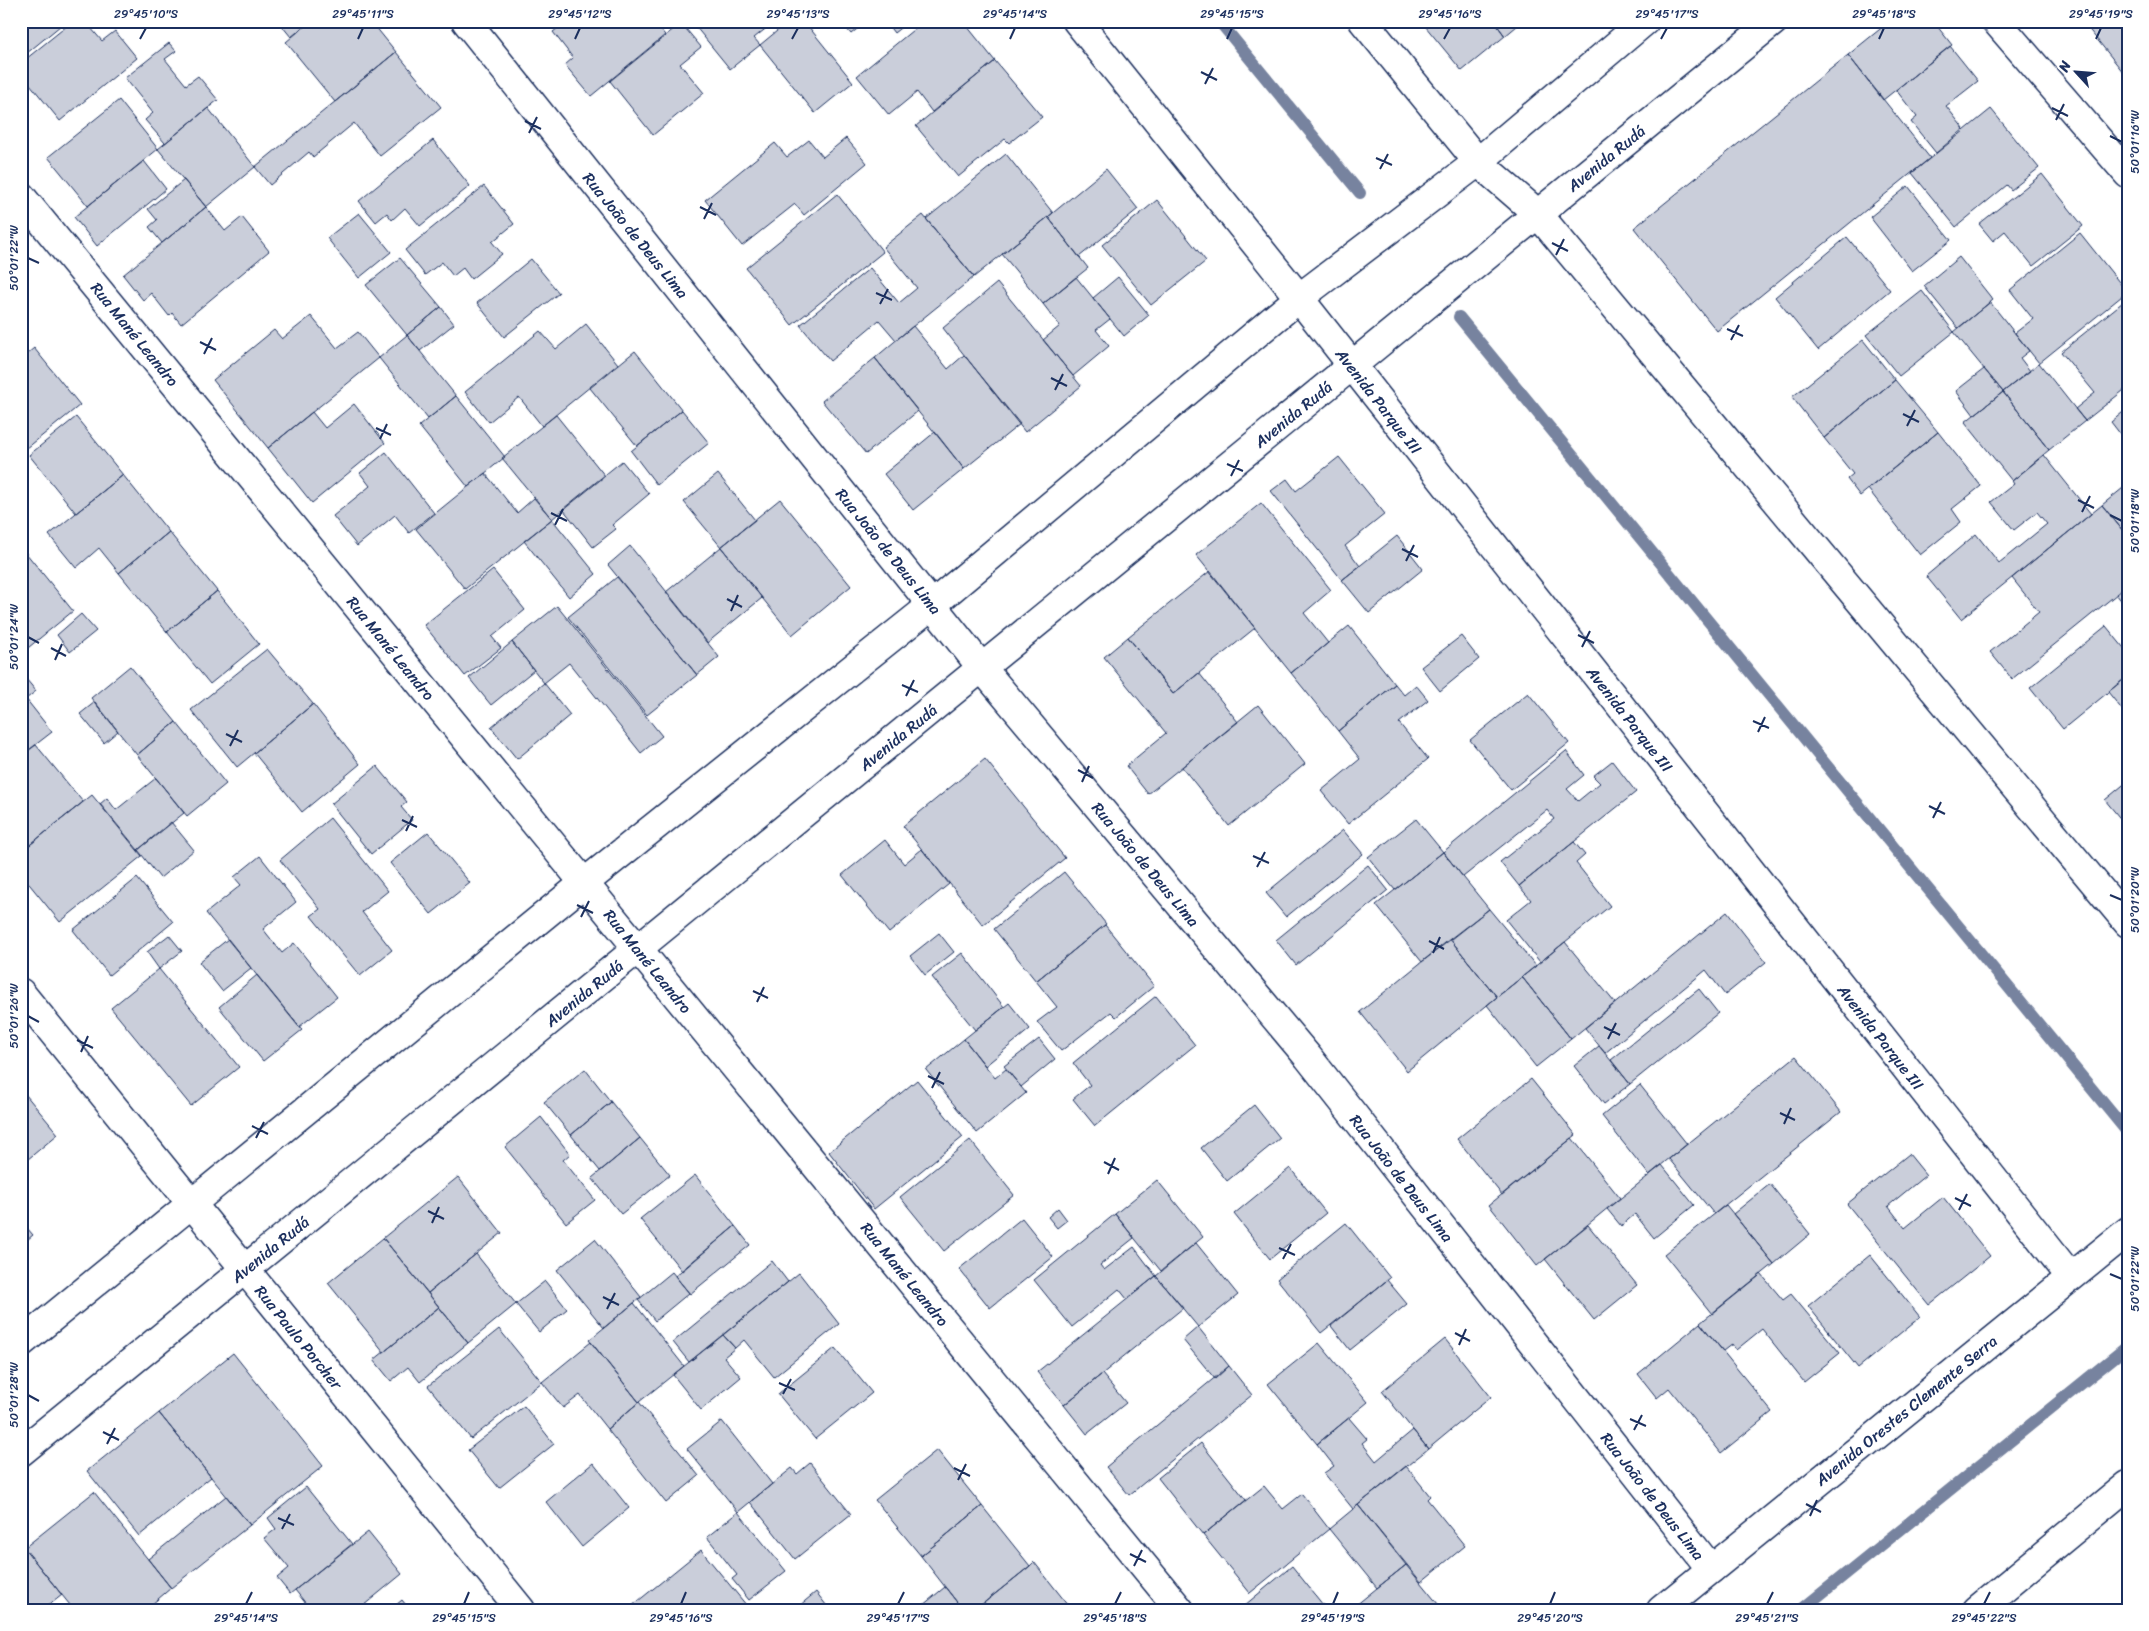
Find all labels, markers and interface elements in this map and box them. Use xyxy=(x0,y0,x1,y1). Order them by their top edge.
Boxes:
text: 29°45'10"S xyxy=(114,3,178,25)
text: 29°45'11"S xyxy=(332,3,394,25)
text: 29°45'12"S xyxy=(548,3,612,25)
text: 29°45'13"S xyxy=(767,3,830,25)
text: 29°45'14"S xyxy=(983,3,1047,25)
text: 29°45'15"S xyxy=(1200,3,1264,25)
text: 29°45'16"S xyxy=(1418,3,1482,25)
text: 29°45'17"S xyxy=(1635,3,1699,25)
text: 29°45'18"S xyxy=(1852,3,1916,25)
text: 29°45'19"S xyxy=(2069,3,2133,25)
north arrow xyxy=(2052,48,2102,98)
text: N xyxy=(2051,56,2078,77)
text: 50°01'16"W xyxy=(2124,110,2146,174)
street label: Avenida Rudá xyxy=(1560,117,1652,200)
street label: Rua João de Deus Lima xyxy=(575,165,696,305)
text: 50°01'22"W xyxy=(3,225,25,291)
street label: Rua Mané Leandro xyxy=(83,275,186,393)
street label: Avenida Parque III xyxy=(1327,341,1430,461)
street label: Avenida Rudá xyxy=(1247,373,1339,456)
street label: Rua João de Deus Lima xyxy=(828,481,949,621)
text: 50°01'18"W xyxy=(2124,488,2146,553)
street label: Rua Mané Leandro xyxy=(339,589,442,707)
text: 50°01'24"W xyxy=(3,603,25,670)
street label: Avenida Parque III xyxy=(1578,659,1681,779)
street label: Avenida Rudá xyxy=(852,696,944,779)
street label: Rua João de Deus Lima xyxy=(1084,795,1207,934)
text: 50°01'20"W xyxy=(2124,866,2146,933)
street label: Rua Mané Leandro xyxy=(596,902,699,1020)
street label: Avenida Rudá xyxy=(538,952,630,1035)
street label: Avenida Parque III xyxy=(1829,977,1932,1097)
text: 50°01'26"W xyxy=(3,983,25,1049)
street label: Rua João de Deus Lima xyxy=(1342,1108,1461,1249)
street label: Avenida Rudá xyxy=(224,1208,316,1291)
street label: Rua Mané Leandro xyxy=(853,1215,956,1333)
text: 50°01'22"W xyxy=(2124,1246,2146,1312)
street label: Rua Paulo Porcher xyxy=(247,1278,351,1397)
street label: Avenida Orestes Clemente Serra xyxy=(1808,1327,2004,1494)
text: 50°01'28"W xyxy=(3,1361,25,1428)
street label: Rua João de Deus Lima xyxy=(1593,1426,1712,1567)
text: 29°45'14"S xyxy=(214,1607,278,1629)
text: 29°45'15"S xyxy=(432,1607,496,1629)
text: 29°45'16"S xyxy=(649,1607,713,1629)
text: 29°45'17"S xyxy=(866,1607,930,1629)
text: 29°45'18"S xyxy=(1083,1607,1147,1629)
text: 29°45'19"S xyxy=(1301,1607,1365,1629)
text: 29°45'20"S xyxy=(1517,1607,1583,1629)
text: 29°45'21"S xyxy=(1735,1607,1799,1629)
text: 29°45'22"S xyxy=(1951,1607,2017,1629)

